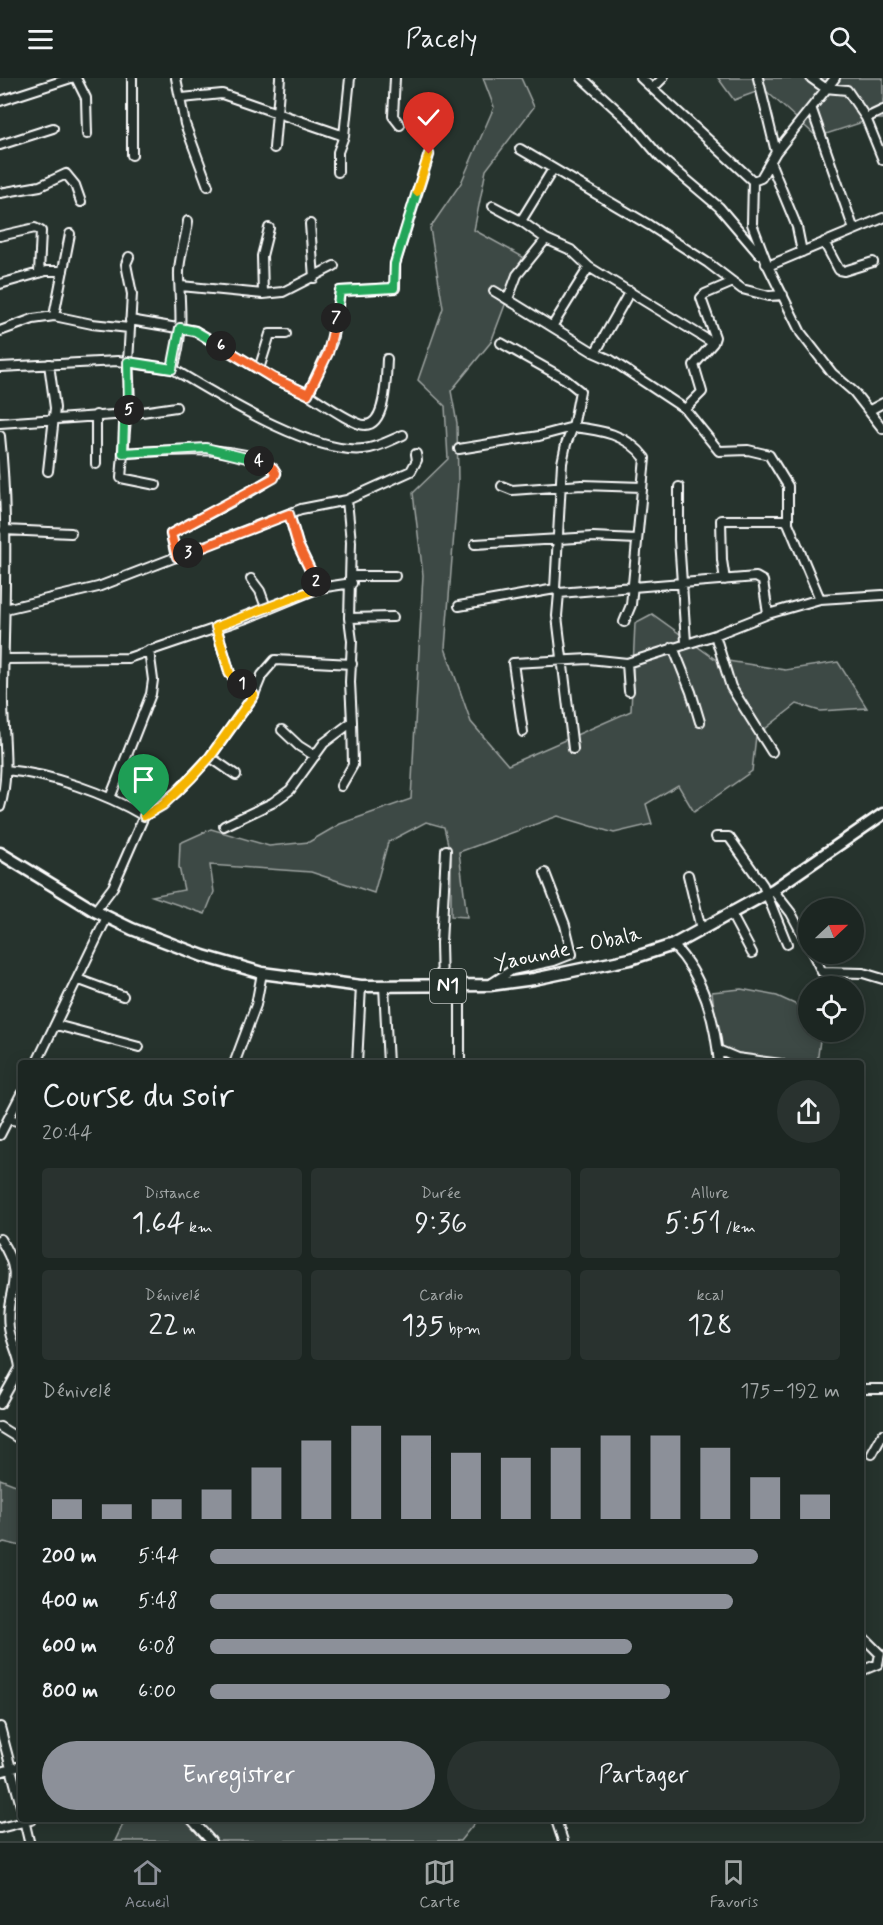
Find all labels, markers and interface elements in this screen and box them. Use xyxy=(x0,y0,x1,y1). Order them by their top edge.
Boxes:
text: Pacely xyxy=(406,22,477,57)
icon: menu xyxy=(24,23,57,56)
icon: search xyxy=(826,23,859,56)
pin xyxy=(403,92,454,154)
icon: check xyxy=(412,101,445,134)
pin: 7 xyxy=(321,303,351,333)
text: 7 xyxy=(331,307,341,328)
pin: 6 xyxy=(206,331,236,361)
text: 6 xyxy=(217,335,225,356)
pin: 5 xyxy=(114,395,144,425)
text: 5 xyxy=(124,399,134,420)
pin: 4 xyxy=(244,446,274,476)
text: 4 xyxy=(254,450,264,471)
pin: 3 xyxy=(173,538,203,568)
text: 3 xyxy=(184,542,192,563)
pin: 2 xyxy=(301,567,331,597)
text: 2 xyxy=(312,571,320,592)
pin: 1 xyxy=(227,669,257,699)
text: 1 xyxy=(238,673,246,694)
pin xyxy=(118,754,169,816)
icon: arrive xyxy=(127,763,160,796)
north arrow xyxy=(798,898,864,964)
map controls xyxy=(798,898,864,1042)
street label: Yaounde - Obala xyxy=(492,920,644,978)
road number: N1 xyxy=(430,969,466,1003)
button: locate xyxy=(798,976,864,1042)
text: Course du soir xyxy=(42,1075,234,1119)
button: share xyxy=(777,1080,840,1143)
text: 20:44 xyxy=(42,1120,92,1147)
text: Distance xyxy=(144,1183,200,1204)
text: Durée xyxy=(421,1183,461,1204)
text: Allure xyxy=(691,1183,729,1204)
text: 1.64 xyxy=(132,1204,185,1243)
text: 9:36 xyxy=(415,1204,467,1243)
text: 5:51 xyxy=(664,1204,721,1243)
text: km xyxy=(185,1217,212,1238)
text: /km xyxy=(721,1217,756,1238)
text: Dénivelé xyxy=(144,1285,200,1306)
text: Cardio xyxy=(419,1285,463,1306)
text: kcal xyxy=(697,1285,723,1306)
text: 22 xyxy=(148,1306,179,1345)
text: 135 xyxy=(401,1306,444,1345)
text: 128 xyxy=(687,1306,733,1345)
text: m xyxy=(179,1319,196,1340)
text: bpm xyxy=(444,1319,481,1340)
text: Dénivelé xyxy=(42,1378,111,1405)
text: 175–192 m xyxy=(740,1378,840,1405)
text: 200 m xyxy=(42,1543,97,1570)
text: 5:44 xyxy=(138,1543,179,1570)
text: 400 m xyxy=(42,1588,98,1615)
text: 5:48 xyxy=(138,1588,178,1615)
text: 600 m xyxy=(42,1633,97,1660)
text: 6:08 xyxy=(138,1633,176,1660)
text: 800 m xyxy=(42,1678,98,1705)
text: 6:00 xyxy=(138,1678,176,1705)
button: Enregistrer xyxy=(42,1741,435,1810)
button: Partager xyxy=(447,1741,840,1810)
tab: Accueil xyxy=(125,1856,170,1913)
tab: Carte xyxy=(419,1856,460,1913)
tab: Favoris xyxy=(710,1856,758,1913)

